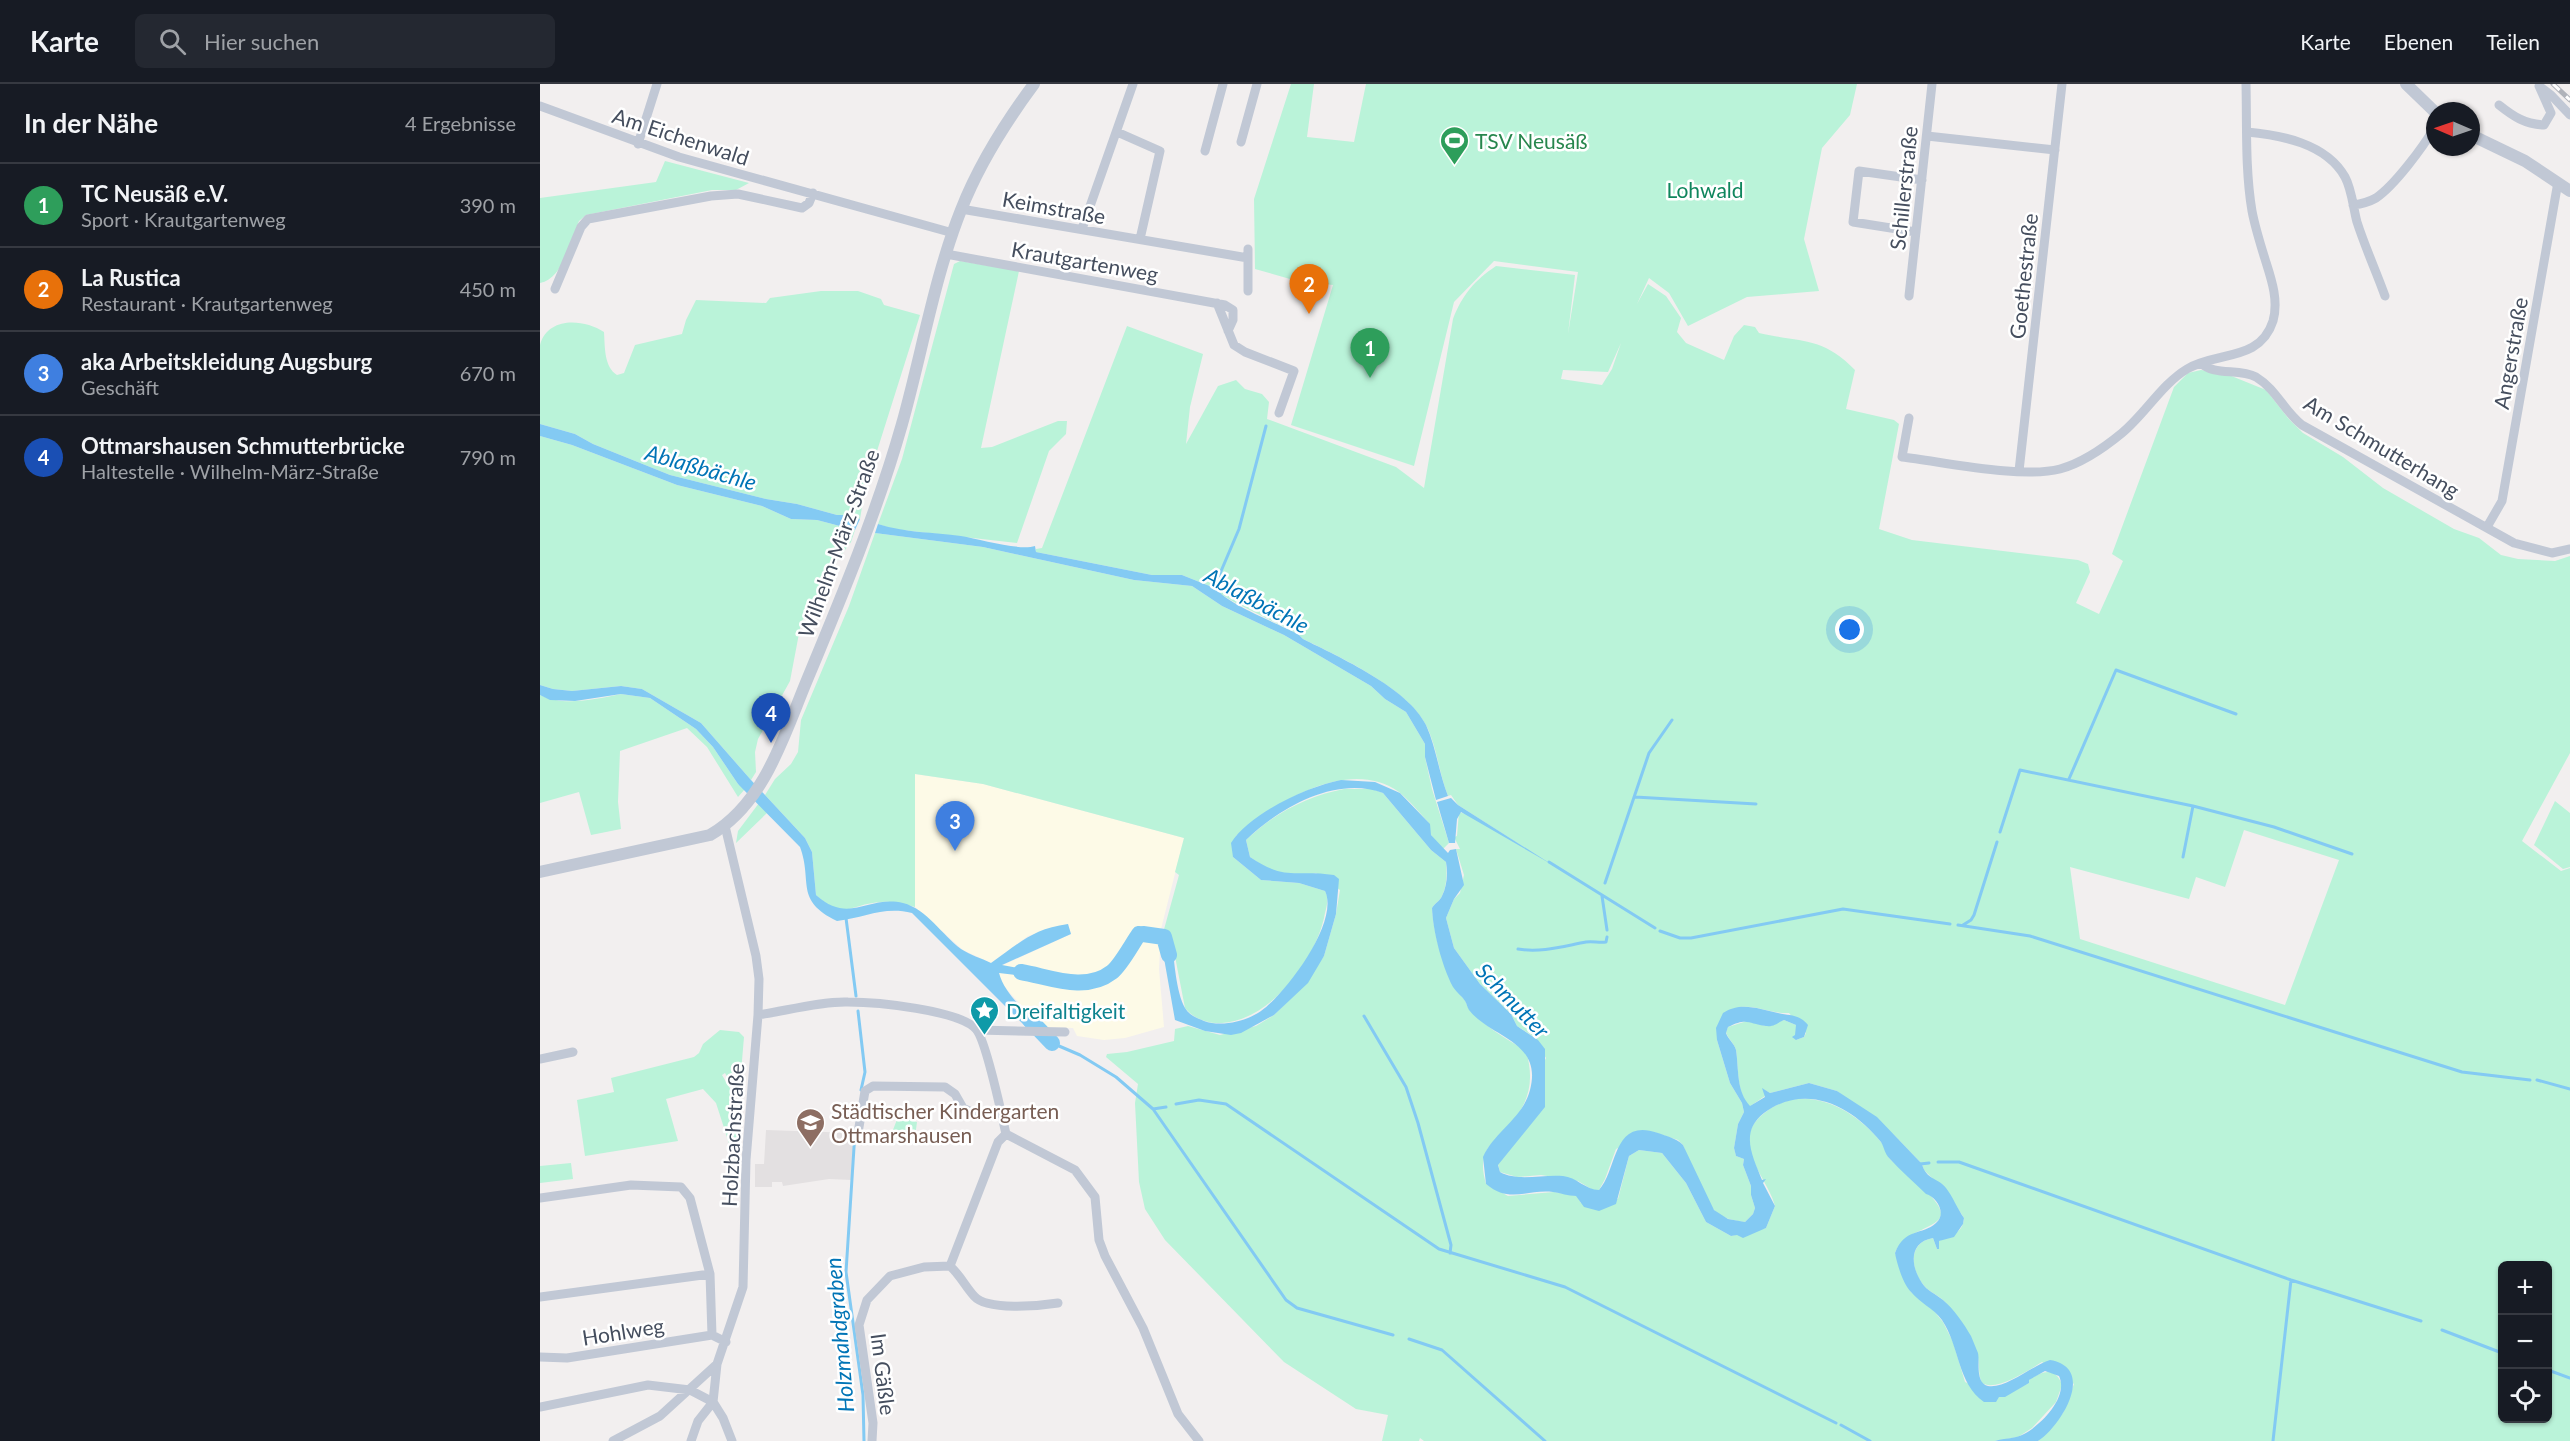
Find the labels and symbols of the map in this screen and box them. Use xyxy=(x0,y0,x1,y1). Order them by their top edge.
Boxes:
street label: Am Eichenwald xyxy=(610,102,752,170)
north arrow xyxy=(2426,102,2480,156)
sports icon: TSV Neusäß xyxy=(1438,124,1470,166)
street label: Schillerstraße xyxy=(1884,125,1922,251)
place label: TSV Neusäß xyxy=(1475,128,1588,153)
park label: Lohwald xyxy=(1666,177,1744,202)
street label: Keimstraße xyxy=(1000,186,1108,228)
street label: Goethestraße xyxy=(2004,212,2042,340)
street label: Krautgartenweg xyxy=(1010,236,1160,286)
pin: 2 xyxy=(1290,264,1328,314)
street label: Angerstraße xyxy=(2488,295,2532,411)
pin: 1 xyxy=(1350,328,1390,378)
street label: Am Schmutterhang xyxy=(2300,390,2464,502)
water label: Ablaßbächle xyxy=(641,438,760,496)
street label: Wilhelm-März-Straße xyxy=(792,445,884,641)
water label: Ablaßbächle xyxy=(1199,561,1314,639)
your location xyxy=(1835,615,1864,644)
pin: 4 xyxy=(752,694,790,743)
pin: 3 xyxy=(936,802,974,851)
water label: Schmutter xyxy=(1471,957,1556,1043)
place icon: Dreifaltigkeit xyxy=(969,994,1001,1036)
place label: Dreifaltigkeit xyxy=(1006,998,1126,1023)
street label: Holzbachstraße xyxy=(716,1063,748,1207)
place label: Städtischer Kindergarten Ottmarshausen xyxy=(831,1098,1059,1147)
school or university icon: Städtischer Kindergarten Ottmarshausen xyxy=(794,1106,826,1148)
water label: Holzmahdgraben xyxy=(819,1256,859,1414)
street label: Hohlweg xyxy=(580,1312,666,1350)
street label: Im Gäßle xyxy=(867,1332,901,1416)

